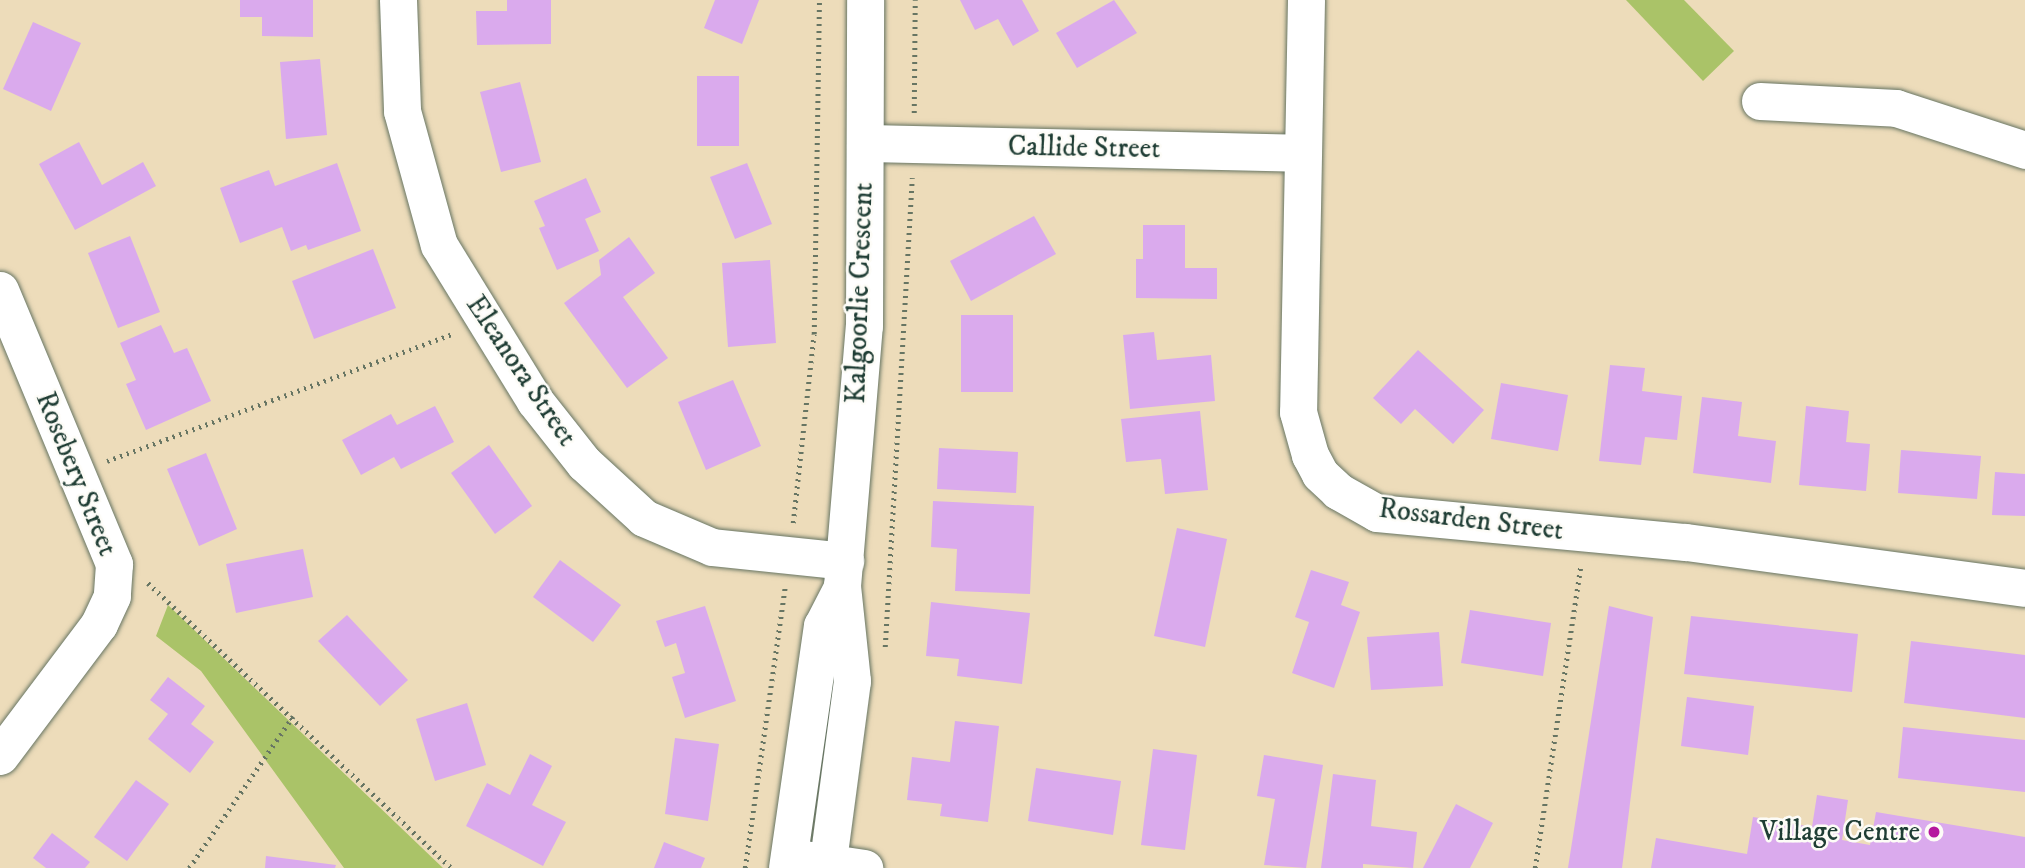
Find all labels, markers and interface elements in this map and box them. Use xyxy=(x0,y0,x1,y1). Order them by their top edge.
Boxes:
street label: Callide Street xyxy=(1008,130,1160,166)
street label: Kalgoorlie Crescent xyxy=(839,182,881,404)
street label: Eleanora Street xyxy=(458,289,584,453)
street label: Rosebery Street xyxy=(28,387,124,561)
street label: Rossarden Street xyxy=(1377,492,1565,548)
place label: Village Centre xyxy=(1760,815,1920,849)
marker: Village Centre xyxy=(1926,824,1942,840)

